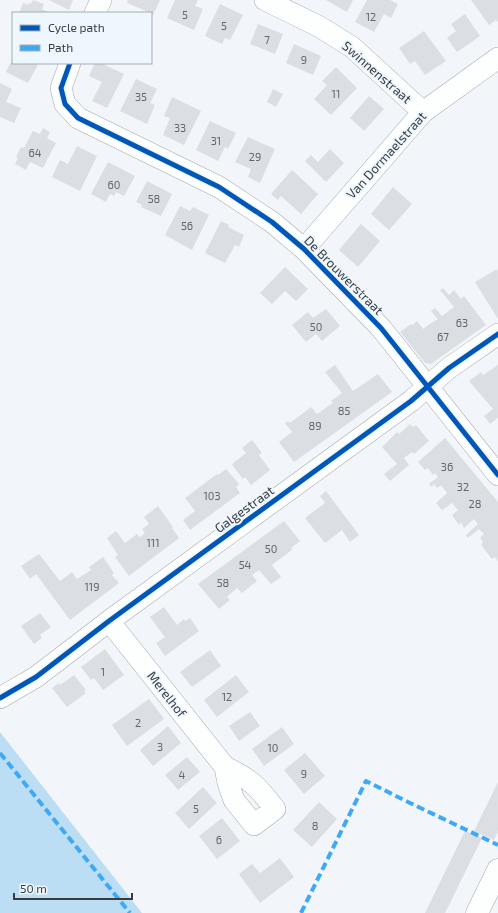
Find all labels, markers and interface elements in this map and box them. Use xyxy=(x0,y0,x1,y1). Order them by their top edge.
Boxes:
house number: 5 xyxy=(182,8,188,21)
house number: 12 xyxy=(366,10,376,23)
legend xyxy=(12,12,152,64)
house number: 5 xyxy=(221,19,227,32)
text: Cycle path xyxy=(48,20,105,34)
house number: 7 xyxy=(264,33,270,46)
street label: Swinnenstraat xyxy=(339,37,415,107)
text: Path xyxy=(48,40,73,54)
house number: 9 xyxy=(301,53,307,66)
house number: 11 xyxy=(332,87,340,100)
house number: 35 xyxy=(135,90,147,103)
street label: Van Dormaelstraat xyxy=(343,108,429,202)
house number: 33 xyxy=(174,121,186,134)
house number: 31 xyxy=(211,134,221,147)
house number: 64 xyxy=(28,146,42,159)
house number: 29 xyxy=(249,150,261,163)
house number: 60 xyxy=(108,178,120,191)
house number: 58 xyxy=(148,192,160,205)
house number: 56 xyxy=(181,219,193,232)
street label: De Brouwerstraat xyxy=(301,232,387,318)
house number: 63 xyxy=(456,316,468,329)
house number: 50 xyxy=(310,320,322,333)
house number: 67 xyxy=(437,330,449,343)
house number: 85 xyxy=(338,404,350,417)
house number: 89 xyxy=(309,419,321,432)
house number: 36 xyxy=(441,460,453,473)
house number: 32 xyxy=(457,480,469,493)
street label: Galgestraat xyxy=(211,482,277,536)
house number: 103 xyxy=(203,489,221,502)
house number: 28 xyxy=(469,497,481,510)
house number: 111 xyxy=(146,536,160,549)
house number: 50 xyxy=(265,542,277,555)
house number: 54 xyxy=(239,558,252,571)
house number: 58 xyxy=(217,576,229,589)
house number: 119 xyxy=(84,580,100,593)
house number: 1 xyxy=(101,665,105,678)
street label: Merelhof xyxy=(144,668,191,721)
house number: 12 xyxy=(222,690,232,703)
house number: 2 xyxy=(135,716,141,729)
house number: 3 xyxy=(157,740,163,753)
house number: 10 xyxy=(267,741,279,754)
house number: 9 xyxy=(301,767,307,780)
house number: 4 xyxy=(179,768,186,781)
house number: 5 xyxy=(193,802,199,815)
house number: 8 xyxy=(312,819,318,832)
house number: 6 xyxy=(216,833,222,846)
scale bar xyxy=(14,875,132,901)
text: 50 m xyxy=(20,881,47,895)

